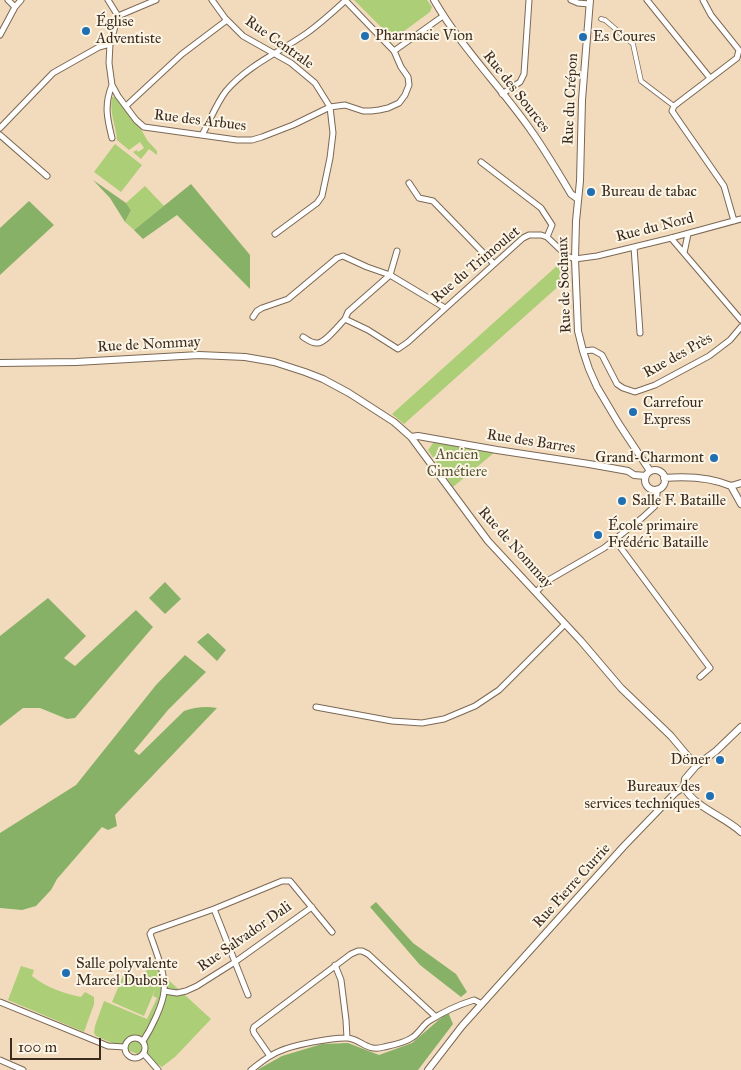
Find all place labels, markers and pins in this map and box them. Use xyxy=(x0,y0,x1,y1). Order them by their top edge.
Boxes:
place label: Église Adventiste xyxy=(96,13,161,48)
marker: Église Adventiste xyxy=(80,25,92,37)
place label: Pharmacie Vion xyxy=(375,27,473,45)
place label: Es Coures xyxy=(593,28,656,46)
marker: Pharmacie Vion xyxy=(359,30,371,42)
marker: Es Coures xyxy=(577,31,589,43)
place label: Bureau de tabac xyxy=(601,183,697,201)
marker: Bureau de tabac xyxy=(585,186,597,198)
place label: Carrefour Express xyxy=(643,394,703,429)
marker: Carrefour Express xyxy=(627,406,639,418)
place label: Grand-Charmont xyxy=(595,449,704,467)
marker: Grand-Charmont xyxy=(708,452,720,464)
place label: Salle F. Bataille xyxy=(632,492,726,510)
marker: Salle F. Bataille xyxy=(616,495,628,507)
place label: École primaire Frédéric Bataille xyxy=(608,517,709,552)
marker: École primaire Frédéric Bataille xyxy=(592,529,604,541)
place label: Döner xyxy=(671,751,710,769)
marker: Döner xyxy=(714,754,726,766)
place label: Bureaux des services techniques xyxy=(585,778,700,813)
marker: Bureaux des services techniques xyxy=(704,790,716,802)
place label: Salle polyvalente Marcel Dubois xyxy=(76,955,178,990)
marker: Salle polyvalente Marcel Dubois xyxy=(60,967,72,979)

